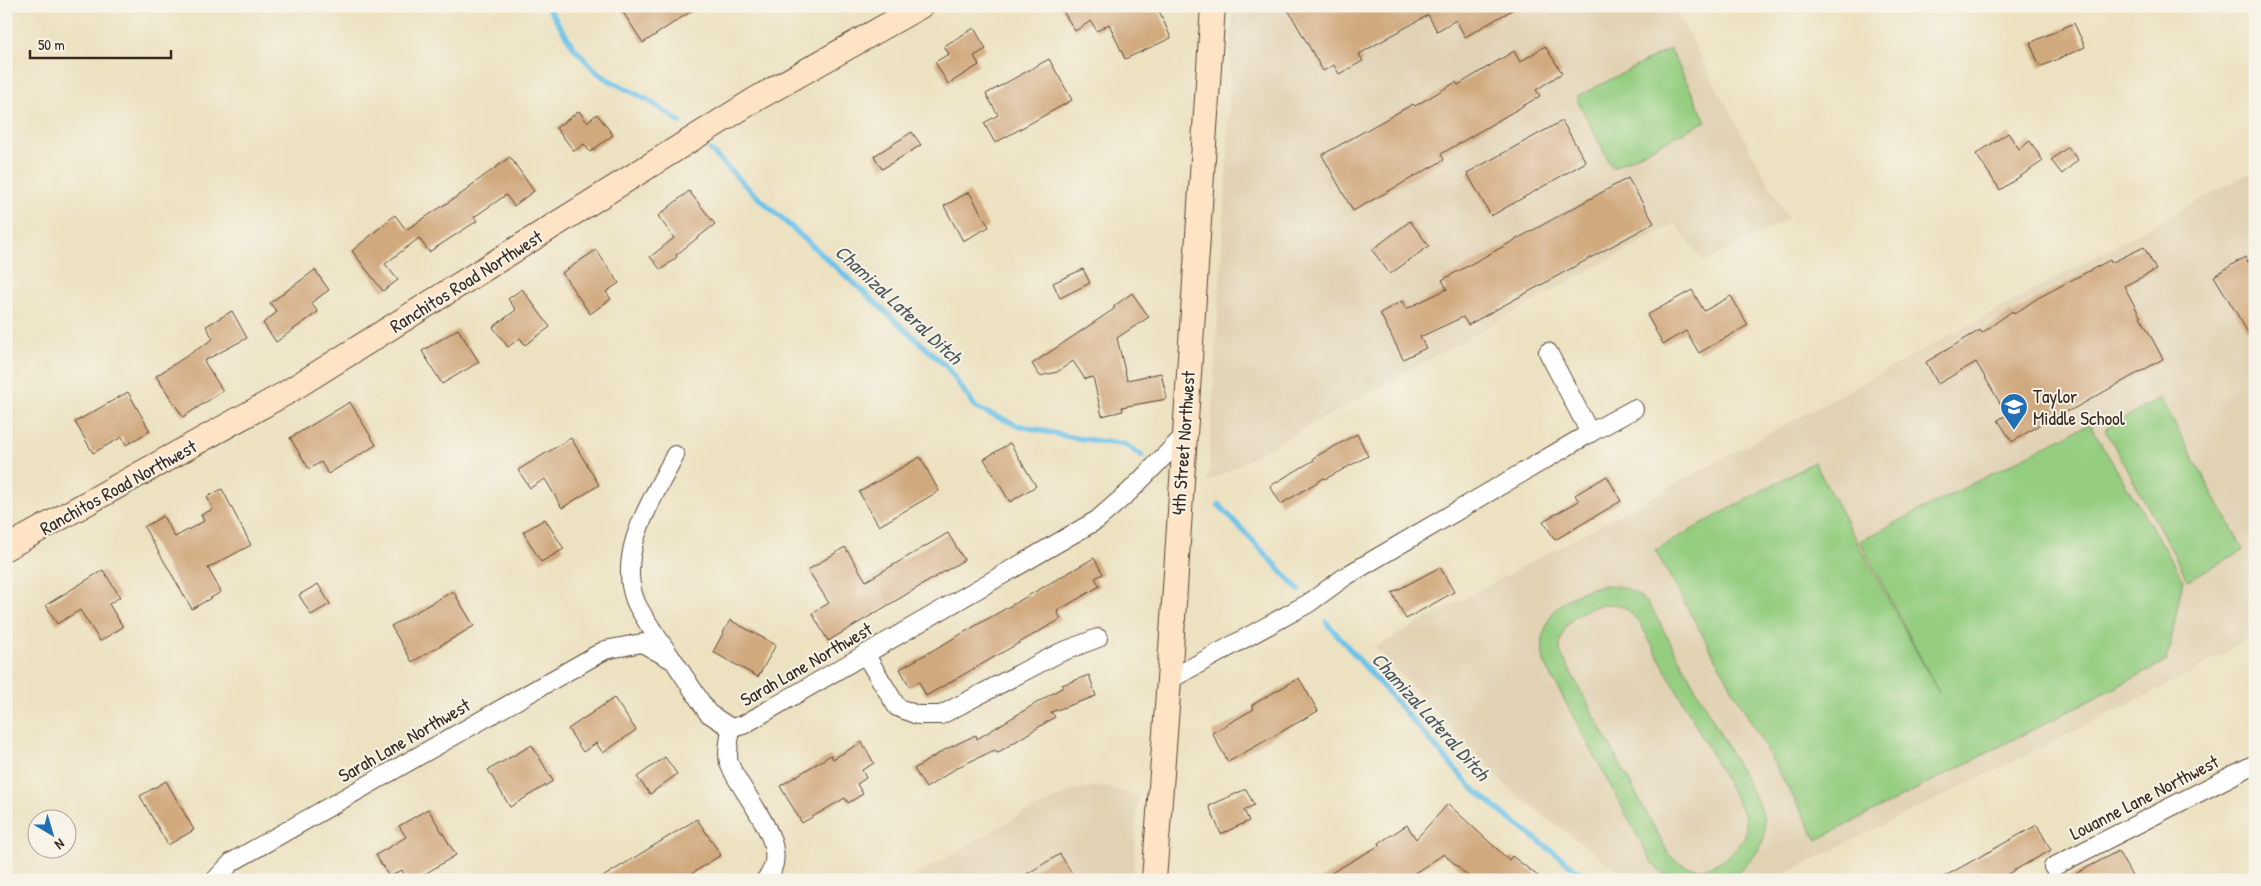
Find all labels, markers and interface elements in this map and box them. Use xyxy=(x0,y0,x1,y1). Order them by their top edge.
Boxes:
scale bar xyxy=(30,28,171,60)
text: 50 m xyxy=(38,34,65,55)
street label: Ranchitos Road Northwest xyxy=(385,223,548,339)
water label: Chamizal Lateral Ditch xyxy=(830,238,969,371)
street label: 4th Street Northwest xyxy=(1165,370,1201,516)
place label: Taylor Middle School xyxy=(2033,383,2126,431)
school or university icon: Taylor Middle School xyxy=(1999,392,2029,431)
street label: Ranchitos Road Northwest xyxy=(35,433,201,541)
street label: Sarah Lane Northwest xyxy=(735,615,877,712)
water label: Chamizal Lateral Ditch xyxy=(1366,646,1497,787)
street label: Sarah Lane Northwest xyxy=(333,691,475,788)
street label: Louanne Lane Northwest xyxy=(2065,748,2223,846)
north arrow xyxy=(28,808,78,858)
text: N xyxy=(51,835,69,855)

